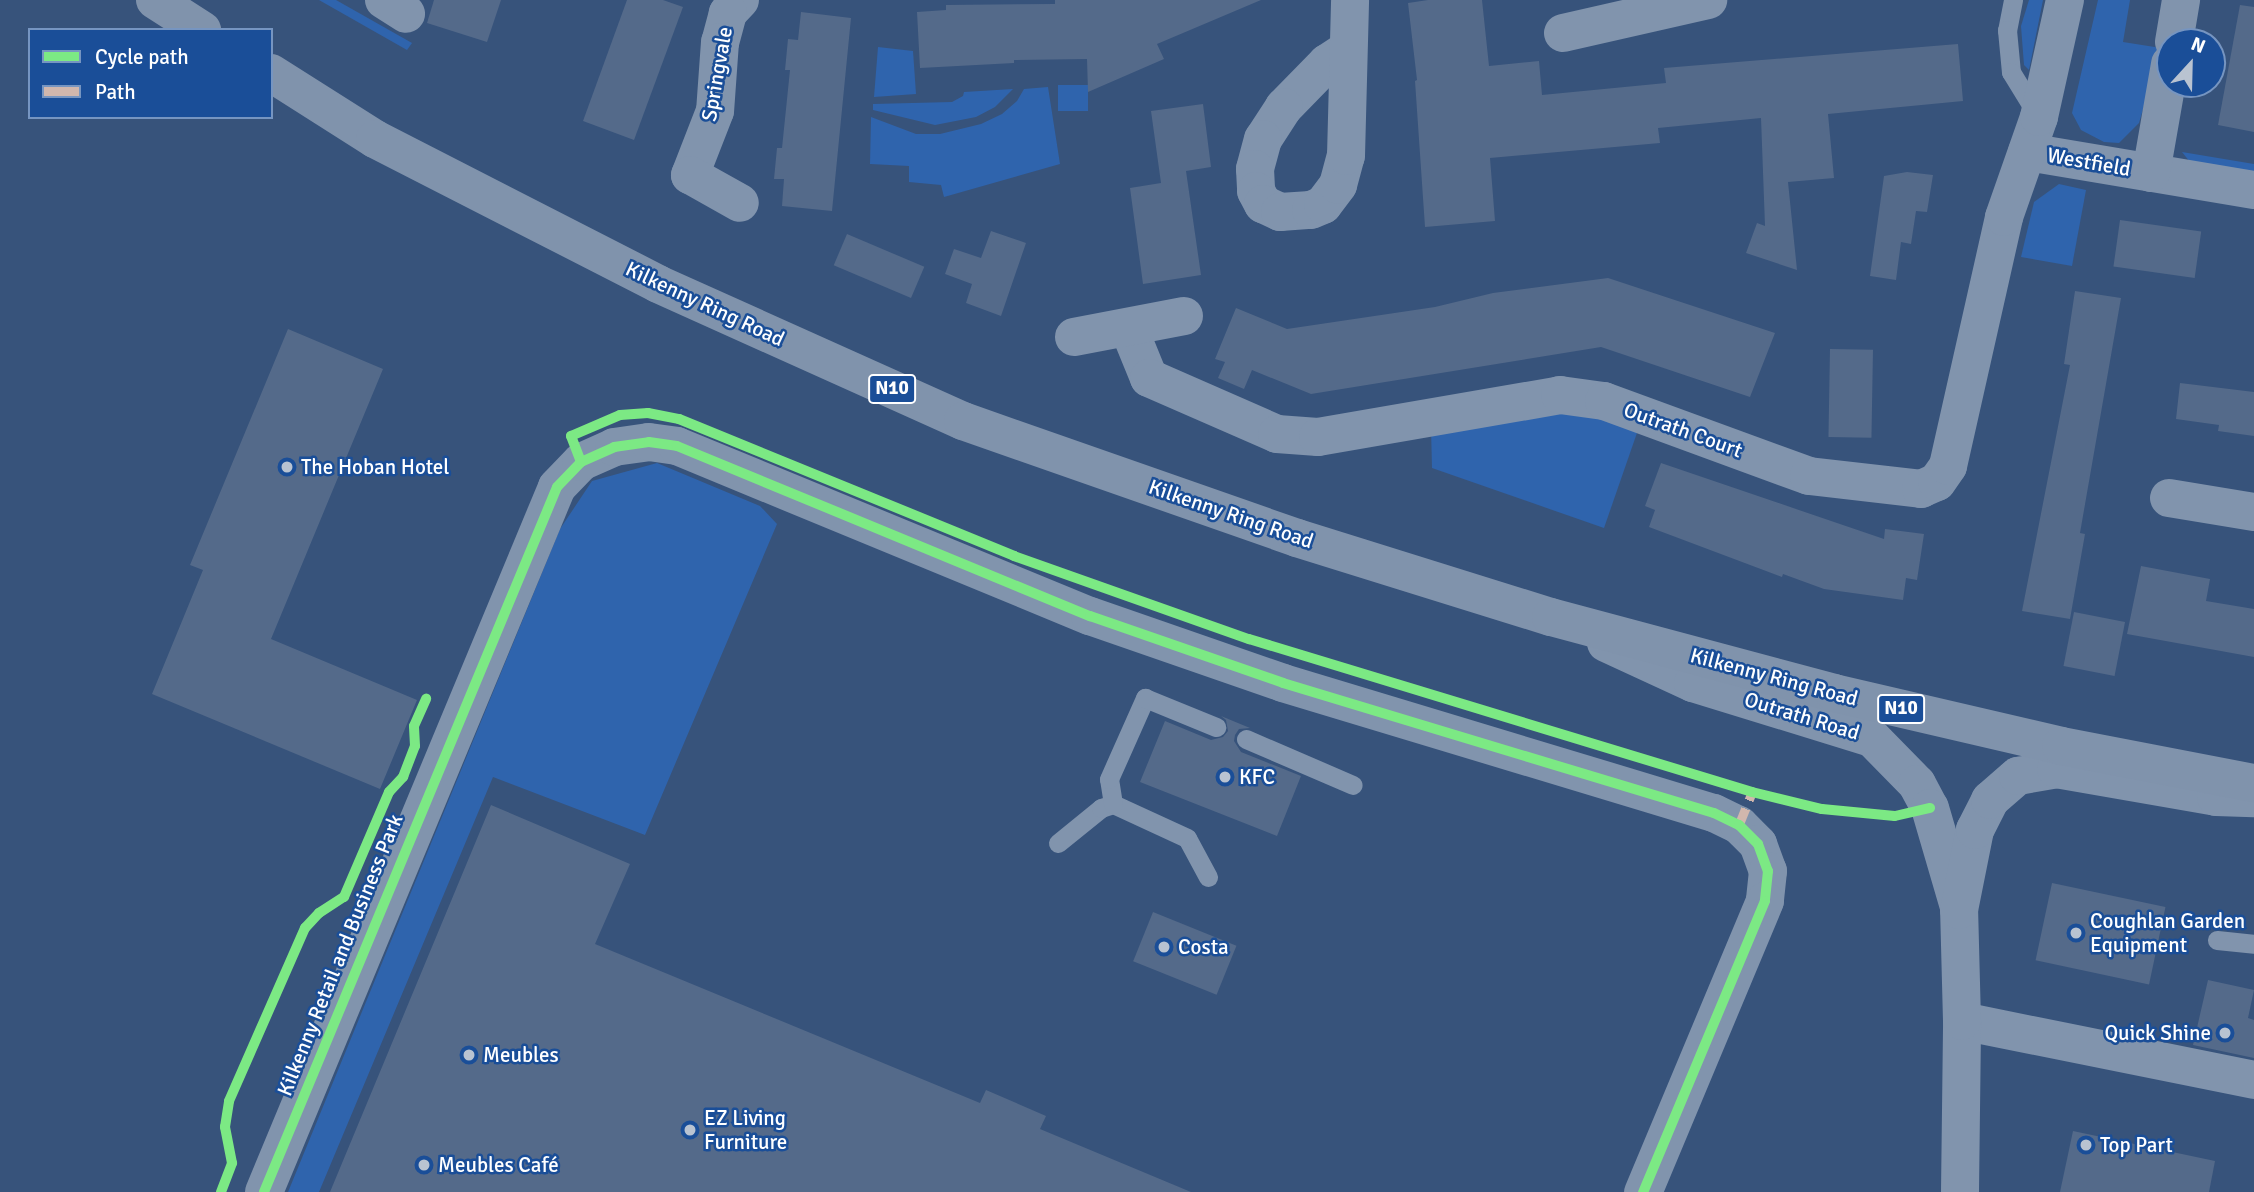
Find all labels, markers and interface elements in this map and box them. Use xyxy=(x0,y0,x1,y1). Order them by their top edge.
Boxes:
street label: Springvale xyxy=(696,25,738,123)
legend xyxy=(28,28,273,119)
north arrow xyxy=(2156,28,2226,98)
text: N xyxy=(2187,32,2209,59)
text: Cycle path xyxy=(95,44,189,70)
text: Path xyxy=(95,79,136,105)
street label: Westfield xyxy=(2045,142,2133,182)
street label: Kilkenny Ring Road xyxy=(622,256,788,352)
road number: N10 xyxy=(868,374,917,404)
street label: Outrath Court xyxy=(1620,397,1746,463)
place label: The Hoban Hotel xyxy=(301,454,450,480)
marker: The Hoban Hotel xyxy=(279,459,295,475)
street label: Kilkenny Ring Road xyxy=(1145,474,1317,554)
street label: Kilkenny Ring Road xyxy=(1687,643,1861,711)
street label: Outrath Road xyxy=(1741,687,1863,745)
road number: N10 xyxy=(1876,694,1926,724)
place label: KFC xyxy=(1239,764,1275,790)
marker: KFC xyxy=(1217,769,1233,785)
street label: Kilkenny Retail and Business Park xyxy=(272,810,408,1100)
place label: Coughlan Garden Equipment xyxy=(2090,908,2245,958)
marker: Coughlan Garden Equipment xyxy=(2068,925,2084,941)
place label: Costa xyxy=(1178,934,1229,960)
marker: Costa xyxy=(1156,939,1172,955)
place label: Quick Shine xyxy=(2104,1020,2211,1046)
marker: Quick Shine xyxy=(2217,1025,2233,1041)
place label: Meubles xyxy=(483,1042,559,1068)
marker: Meubles xyxy=(461,1047,477,1063)
place label: EZ Living Furniture xyxy=(704,1105,787,1155)
marker: EZ Living Furniture xyxy=(682,1122,698,1138)
place label: Top Part xyxy=(2100,1132,2173,1158)
marker: Top Part xyxy=(2078,1137,2094,1153)
place label: Meubles Café xyxy=(438,1152,559,1178)
marker: Meubles Café xyxy=(416,1157,432,1173)

